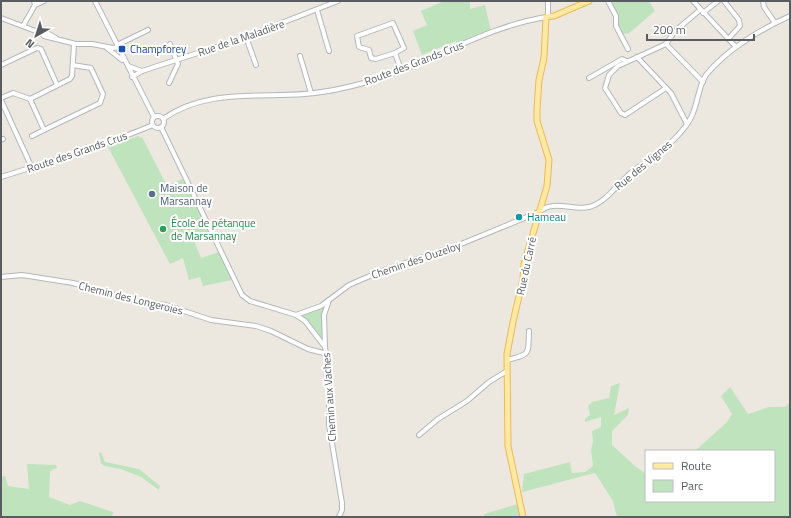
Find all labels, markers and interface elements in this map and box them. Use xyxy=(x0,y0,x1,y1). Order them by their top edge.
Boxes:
north arrow xyxy=(16,16,56,56)
street label: Rue de la Maladière xyxy=(196,16,287,60)
scale bar xyxy=(647,16,754,42)
text: 200 m xyxy=(653,20,686,39)
text: N xyxy=(22,35,38,52)
street label: Route des Grands Crus xyxy=(362,37,466,89)
place label: Champforey xyxy=(130,41,187,57)
marker: Champforey xyxy=(117,44,127,54)
street label: Route des Grands Crus xyxy=(25,127,129,177)
street label: Rue des Vignes xyxy=(611,136,675,194)
place label: Maison de Marsannay xyxy=(160,180,212,209)
marker: Maison de Marsannay xyxy=(147,189,157,199)
place label: Hameau xyxy=(527,209,566,225)
marker: Hameau xyxy=(514,212,524,222)
place label: École de pétanque de Marsannay xyxy=(171,215,256,244)
marker: École de pétanque de Marsannay xyxy=(158,224,168,234)
street label: Rue du Carré xyxy=(512,235,540,297)
street label: Chemin des Ouzeloy xyxy=(369,237,463,283)
street label: Chemin des Longeroies xyxy=(77,277,185,319)
street label: Chemin aux Vaches xyxy=(318,352,340,442)
legend xyxy=(645,450,775,502)
text: Route xyxy=(681,456,711,475)
text: Parc xyxy=(681,476,703,495)

